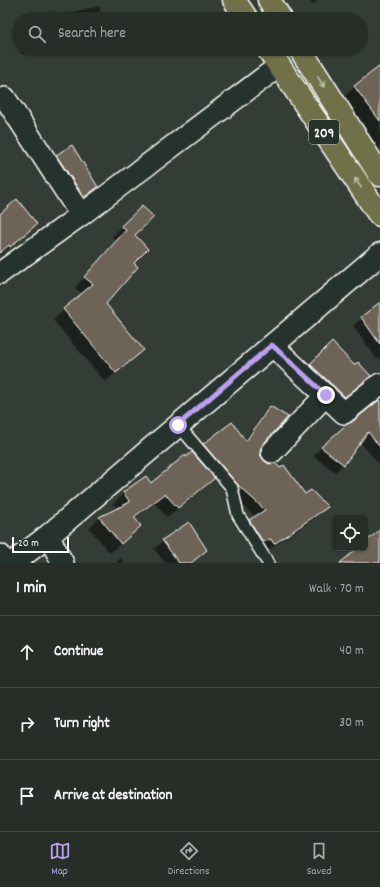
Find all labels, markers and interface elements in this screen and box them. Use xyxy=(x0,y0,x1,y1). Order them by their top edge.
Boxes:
search box xyxy=(12,12,368,56)
icon: search xyxy=(26,23,48,45)
text: Search here xyxy=(58,23,126,45)
one-way arrow xyxy=(317,76,325,87)
road number: 209 xyxy=(309,120,339,144)
one-way arrow xyxy=(354,178,362,189)
route end xyxy=(317,386,335,404)
route start xyxy=(169,416,187,434)
map controls xyxy=(332,515,368,551)
button: locate xyxy=(332,515,368,551)
scale bar xyxy=(12,535,69,554)
text: 20 m xyxy=(18,536,39,552)
text: 1 min xyxy=(16,577,46,601)
text: Walk · 70 m xyxy=(309,580,364,599)
icon: ahead xyxy=(16,641,38,663)
text: Continue xyxy=(54,641,103,663)
text: 40 m xyxy=(340,642,364,661)
icon: right xyxy=(16,713,38,735)
text: Turn right xyxy=(54,713,110,735)
text: 30 m xyxy=(339,714,364,733)
icon: arrive xyxy=(16,785,38,807)
text: Arrive at destination xyxy=(54,785,172,807)
tab: Map xyxy=(49,840,71,880)
tab: Directions xyxy=(168,840,210,880)
tab: Saved xyxy=(307,840,331,880)

